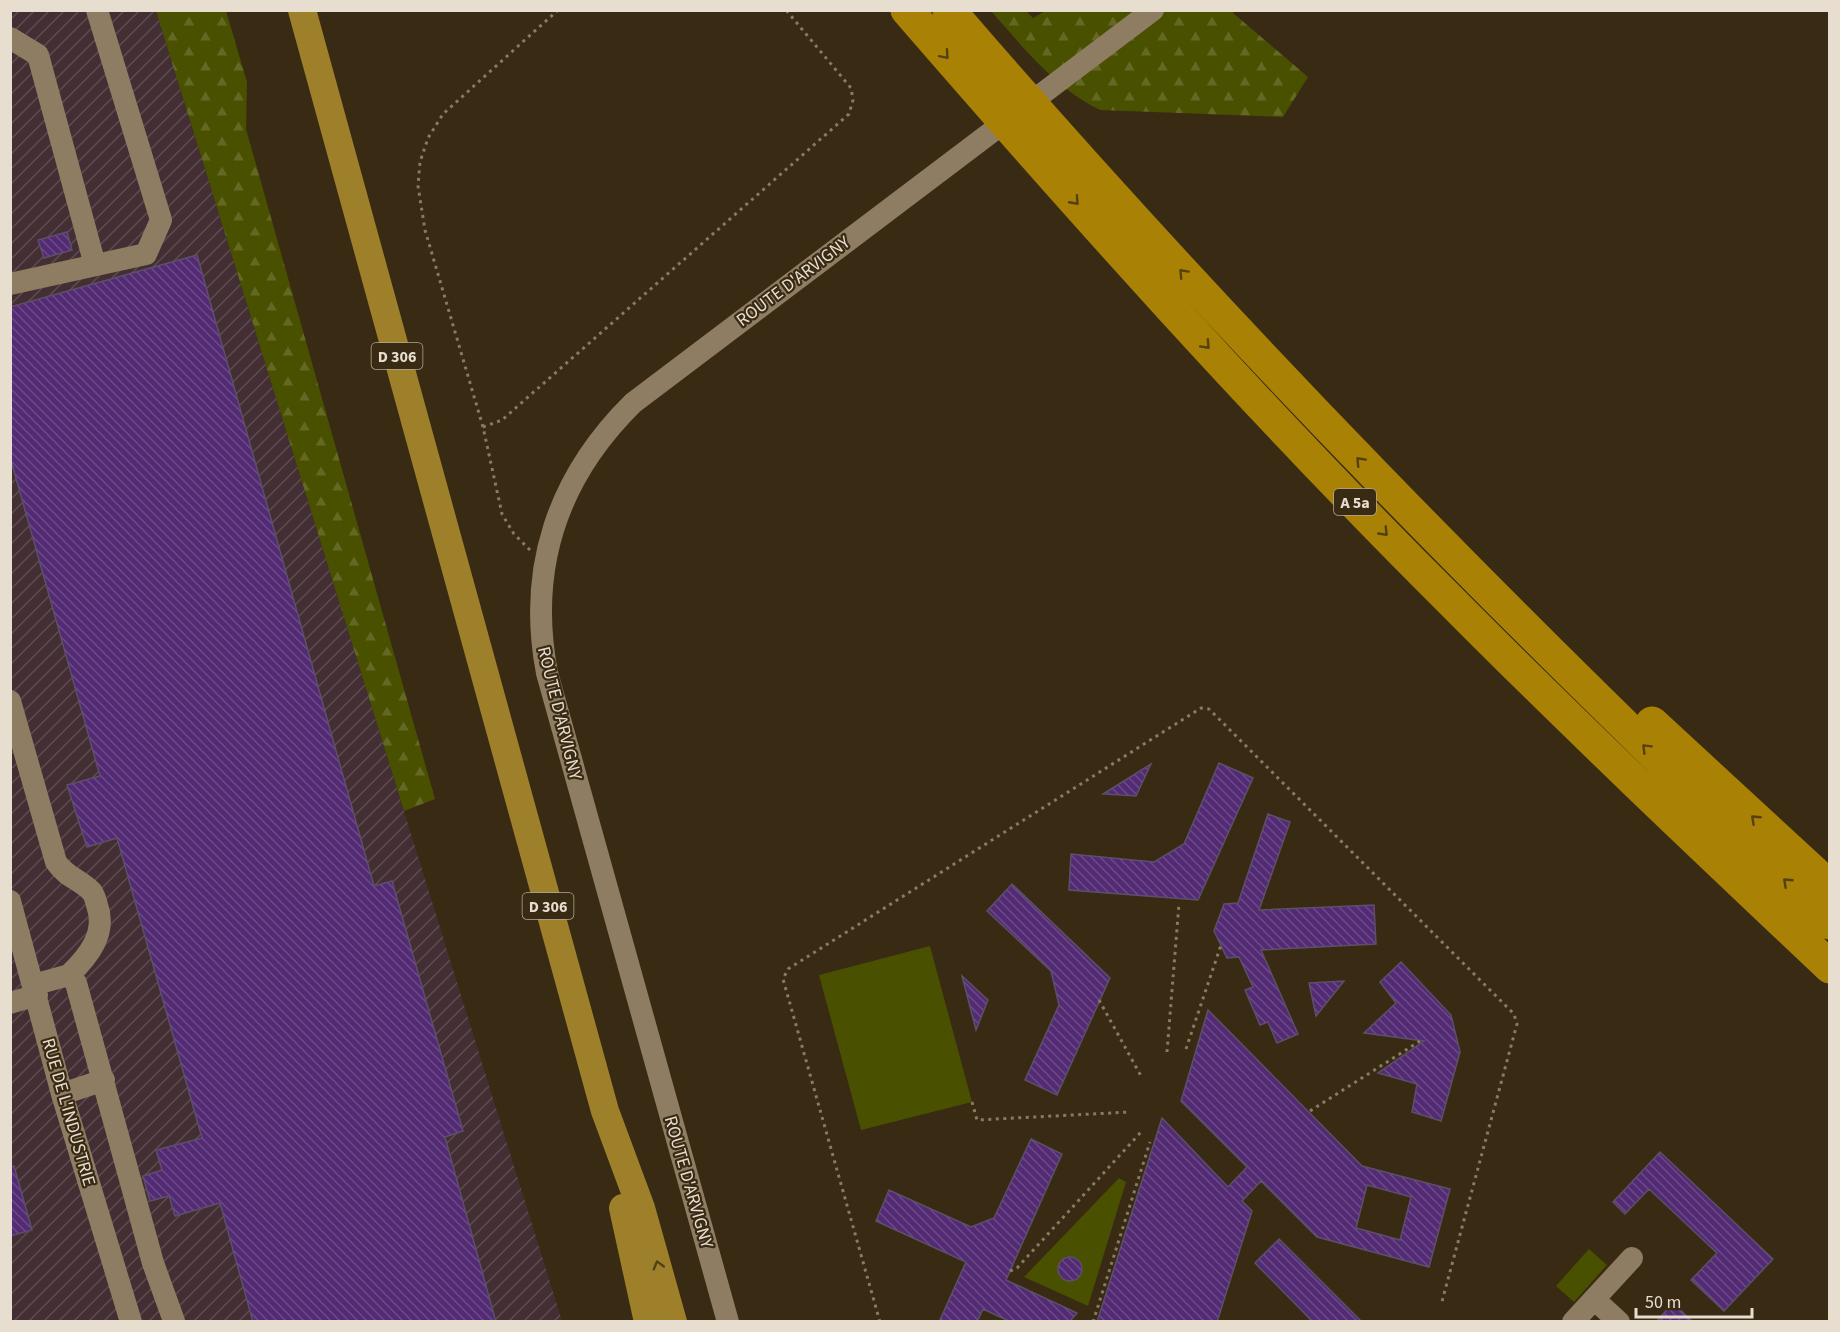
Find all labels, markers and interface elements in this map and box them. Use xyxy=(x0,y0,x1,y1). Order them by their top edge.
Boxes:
one-way arrow xyxy=(938,48,949,59)
one-way arrow xyxy=(1068,194,1079,204)
street label: ROUTE D'ARVIGNY xyxy=(731,230,856,332)
one-way arrow xyxy=(1180,269,1191,280)
one-way arrow xyxy=(1199,338,1210,348)
road number: D 306 xyxy=(372,343,422,369)
one-way arrow xyxy=(1356,458,1367,469)
road number: A 5a xyxy=(1334,489,1376,515)
one-way arrow xyxy=(1376,524,1387,535)
street label: ROUTE D'ARVIGNY xyxy=(531,644,588,783)
one-way arrow xyxy=(1643,744,1654,755)
one-way arrow xyxy=(1752,815,1763,826)
one-way arrow xyxy=(1783,879,1794,890)
road number: D 306 xyxy=(522,893,574,919)
street label: RUE DE L'INDUSTRIE xyxy=(35,1035,102,1189)
street label: ROUTE D'ARVIGNY xyxy=(658,1113,719,1252)
one-way arrow xyxy=(652,1260,665,1270)
scale bar xyxy=(1636,1281,1752,1319)
text: 50 m xyxy=(1645,1290,1681,1315)

